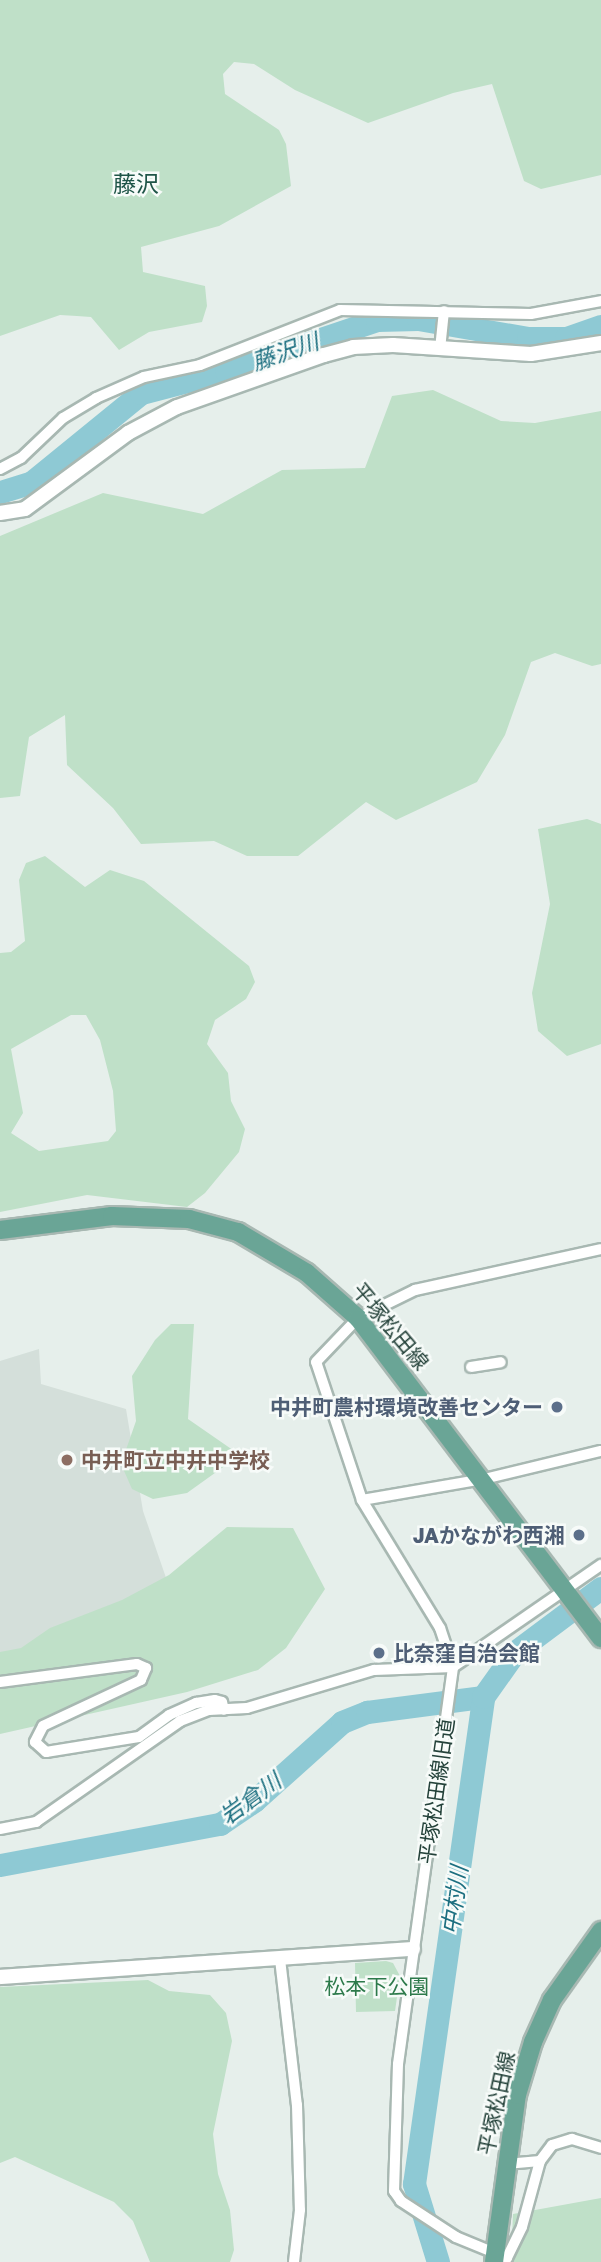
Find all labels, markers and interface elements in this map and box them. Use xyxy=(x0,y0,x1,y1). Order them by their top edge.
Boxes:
district label: 藤沢 xyxy=(113,169,159,197)
water label: 藤沢川 xyxy=(248,327,322,375)
street label: 平塚松田線 xyxy=(348,1278,434,1374)
place label: 中井町農村環境改善センター xyxy=(270,1394,543,1420)
marker: 中井町農村環境改善センター xyxy=(549,1399,565,1415)
place label: 中井町立中井中学校 xyxy=(81,1447,270,1473)
marker: 中井町立中井中学校 xyxy=(59,1452,75,1468)
place label: JAかながわ西湘 xyxy=(413,1522,565,1548)
marker: JAかながわ西湘 xyxy=(571,1527,587,1543)
place label: 比奈窪自治会館 xyxy=(393,1640,540,1666)
marker: 比奈窪自治会館 xyxy=(371,1645,387,1661)
street label: 平塚松田線旧道 xyxy=(413,1716,459,1866)
water label: 岩倉川 xyxy=(214,1767,286,1829)
water label: 中村川 xyxy=(436,1864,472,1936)
park label: 松本下公園 xyxy=(325,1973,429,1999)
street label: 平塚松田線 xyxy=(473,2049,519,2157)

